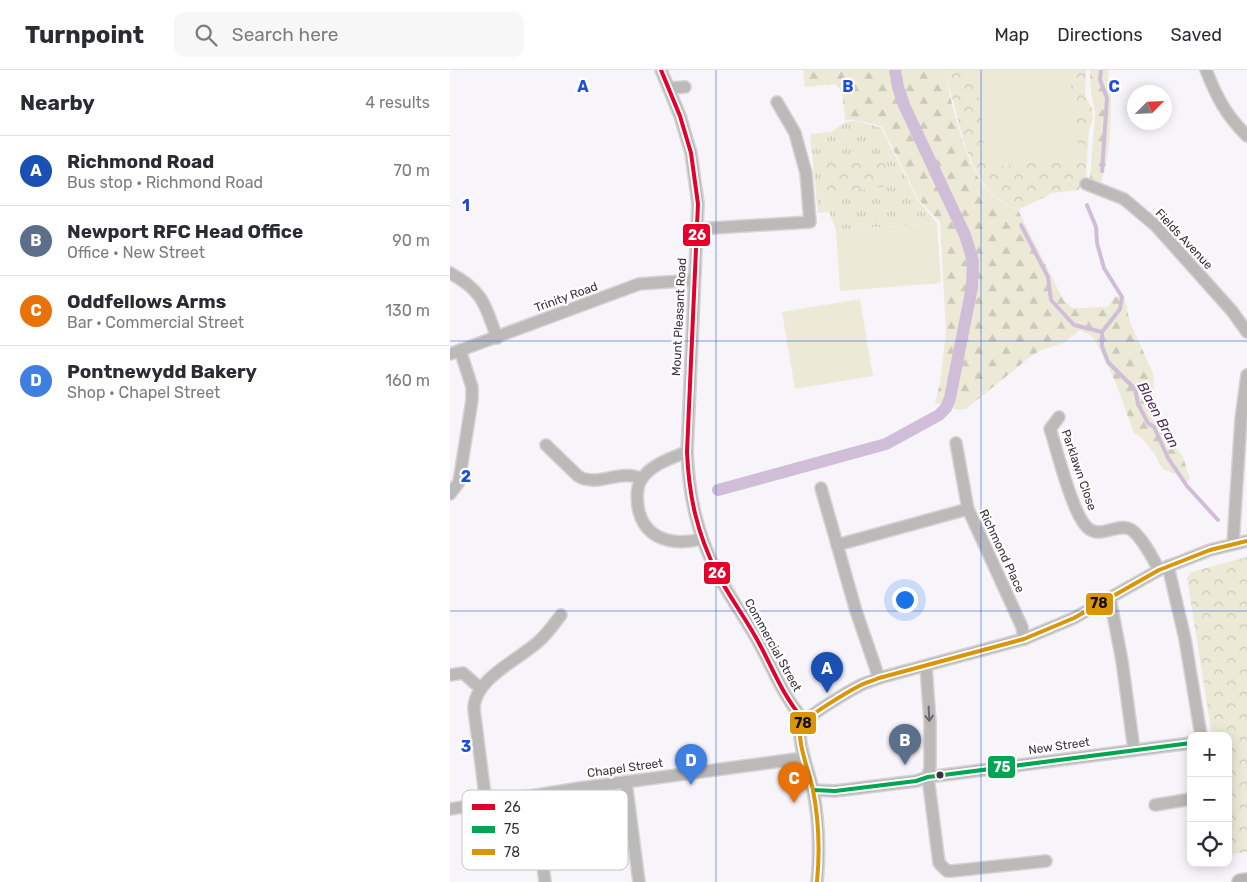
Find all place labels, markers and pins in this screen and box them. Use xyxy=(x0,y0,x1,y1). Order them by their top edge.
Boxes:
pin: A xyxy=(811,652,843,693)
pin: B xyxy=(889,724,921,765)
pin: D xyxy=(675,744,707,785)
pin: C xyxy=(778,762,810,803)
unlabelled marker xyxy=(935,770,945,780)

